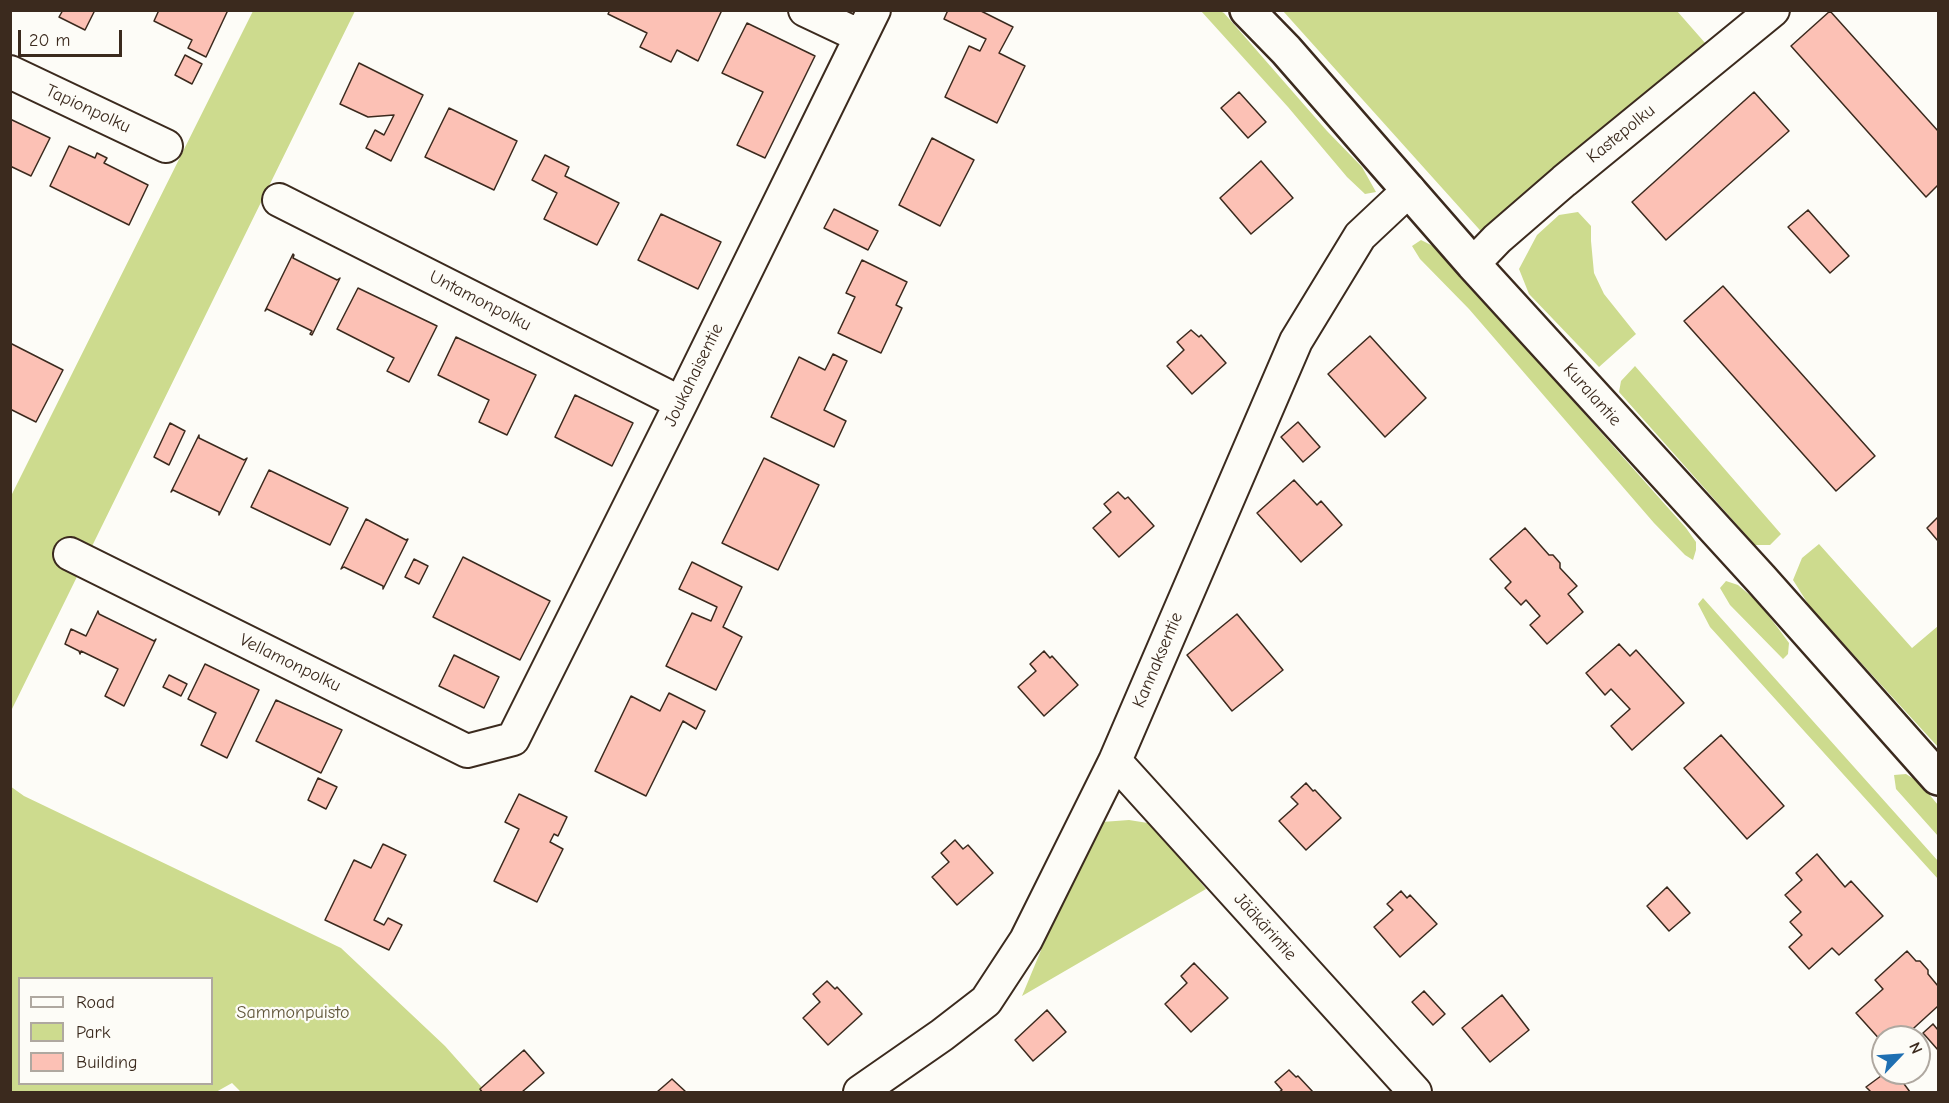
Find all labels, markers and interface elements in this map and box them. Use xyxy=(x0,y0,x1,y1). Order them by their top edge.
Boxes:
scale bar xyxy=(21,18,124,56)
text: 20 m xyxy=(29,30,70,51)
street label: Tapionpolku xyxy=(42,80,134,138)
street label: Kastepolku xyxy=(1583,100,1659,168)
street label: Untamonpolku xyxy=(425,266,535,336)
street label: Joukahaisentie xyxy=(660,320,728,430)
street label: Kuralantie xyxy=(1558,359,1626,431)
street label: Kannaksentie xyxy=(1128,609,1188,711)
street label: Vellamonpolku xyxy=(236,629,344,697)
street label: Jääkärintie xyxy=(1229,889,1301,965)
legend xyxy=(18,977,213,1085)
text: Road xyxy=(76,992,115,1013)
park label: Sammonpuisto xyxy=(237,1002,349,1024)
text: Park xyxy=(76,1022,110,1043)
north arrow xyxy=(1871,1025,1931,1085)
text: N xyxy=(1905,1040,1926,1057)
text: Building xyxy=(76,1052,138,1073)

